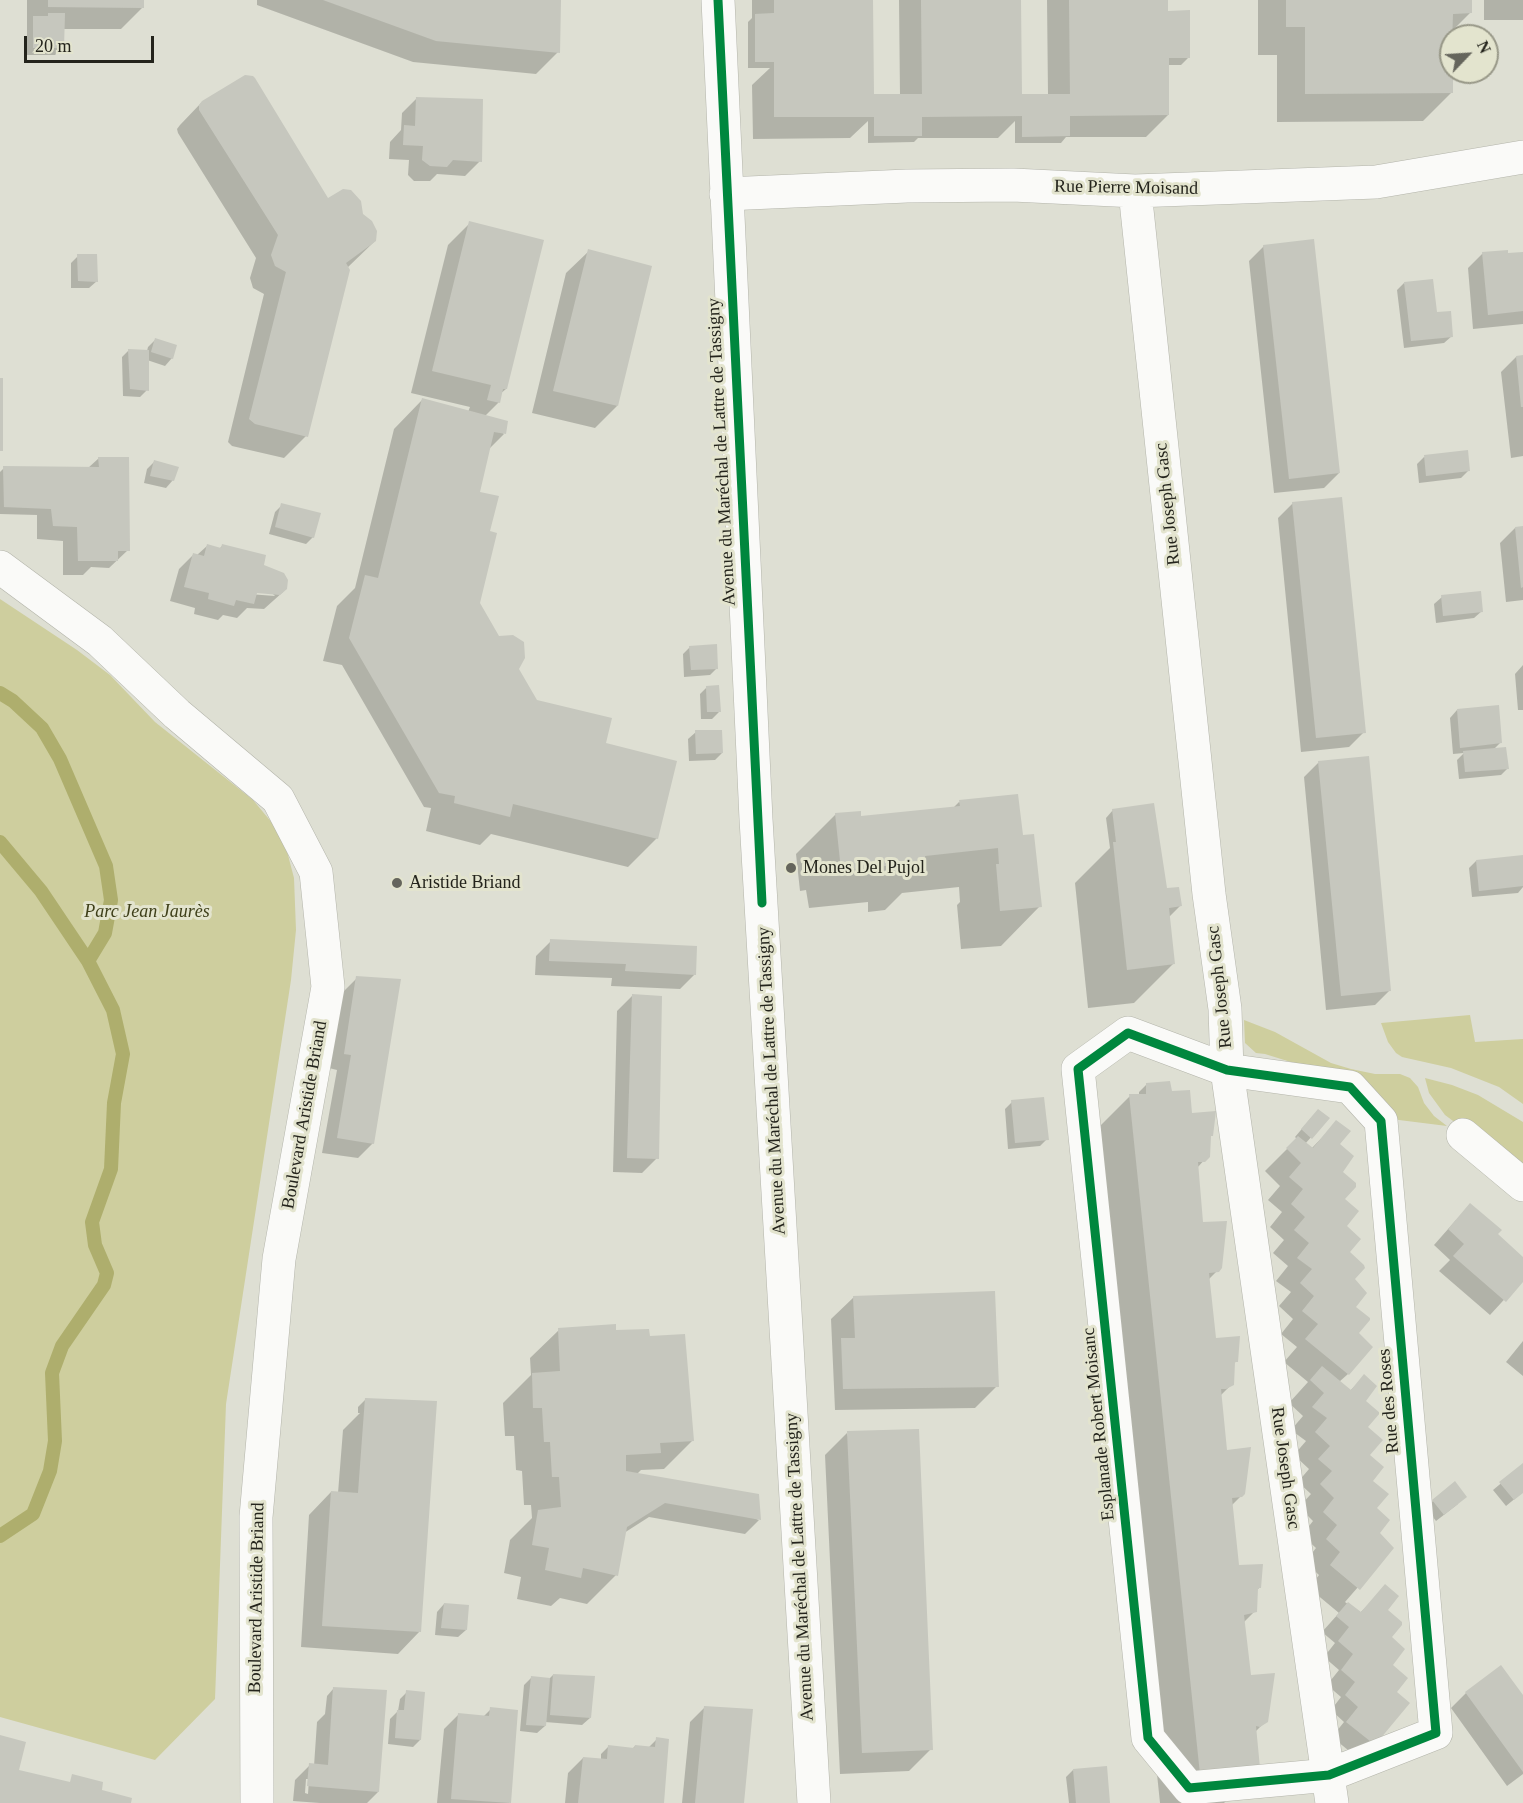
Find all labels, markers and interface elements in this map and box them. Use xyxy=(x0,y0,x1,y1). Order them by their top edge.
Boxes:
scale bar xyxy=(27,24,158,62)
north arrow xyxy=(1439,24,1499,84)
text: 20 m xyxy=(35,36,72,56)
text: N xyxy=(1474,38,1494,56)
street label: Rue Pierre Moisand xyxy=(1054,176,1198,200)
street label: Avenue du Maréchal de Lattre de Tassigny xyxy=(703,298,741,606)
street label: Rue Joseph Gasc xyxy=(1151,442,1185,566)
place label: Mones Del Pujol xyxy=(803,857,925,879)
marker: Mones Del Pujol xyxy=(784,861,798,875)
place label: Aristide Briand xyxy=(409,872,520,894)
marker: Aristide Briand xyxy=(390,876,404,890)
park label: Parc Jean Jaurès xyxy=(84,901,210,923)
street label: Rue Joseph Gasc xyxy=(1203,925,1237,1049)
street label: Avenue du Maréchal de Lattre de Tassigny xyxy=(753,927,791,1235)
street label: Boulevard Aristide Briand xyxy=(278,1019,332,1211)
street label: Esplanade Robert Moisanc xyxy=(1078,1326,1120,1522)
street label: Rue des Roses xyxy=(1374,1348,1404,1454)
street label: Rue Joseph Gasc xyxy=(1266,1406,1304,1530)
street label: Avenue du Maréchal de Lattre de Tassigny xyxy=(781,1413,819,1721)
street label: Boulevard Aristide Briand xyxy=(245,1502,269,1694)

